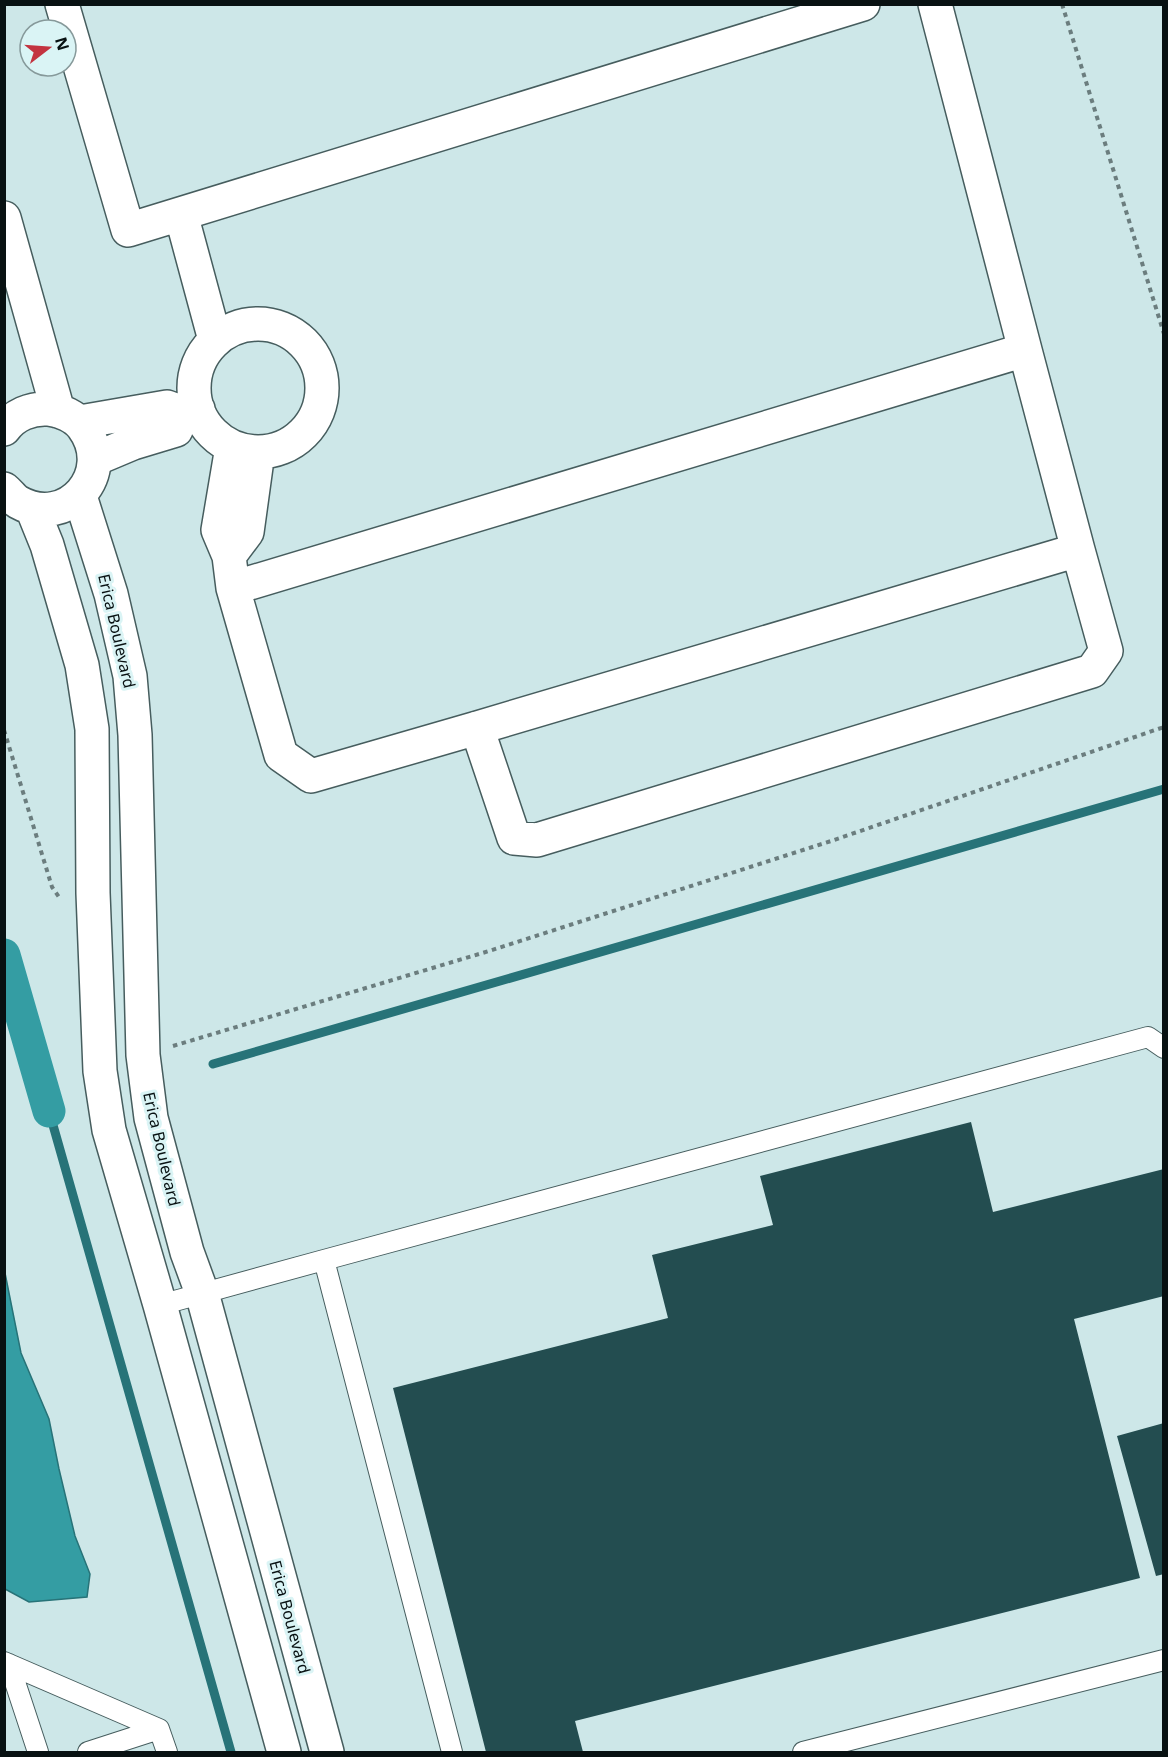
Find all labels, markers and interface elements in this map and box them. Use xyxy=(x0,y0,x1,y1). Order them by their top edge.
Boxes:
north arrow xyxy=(18,18,78,78)
text: N xyxy=(50,34,75,53)
street label: Erica Boulevard xyxy=(93,572,141,690)
street label: Erica Boulevard xyxy=(138,1090,186,1208)
street label: Erica Boulevard xyxy=(264,1558,316,1676)

